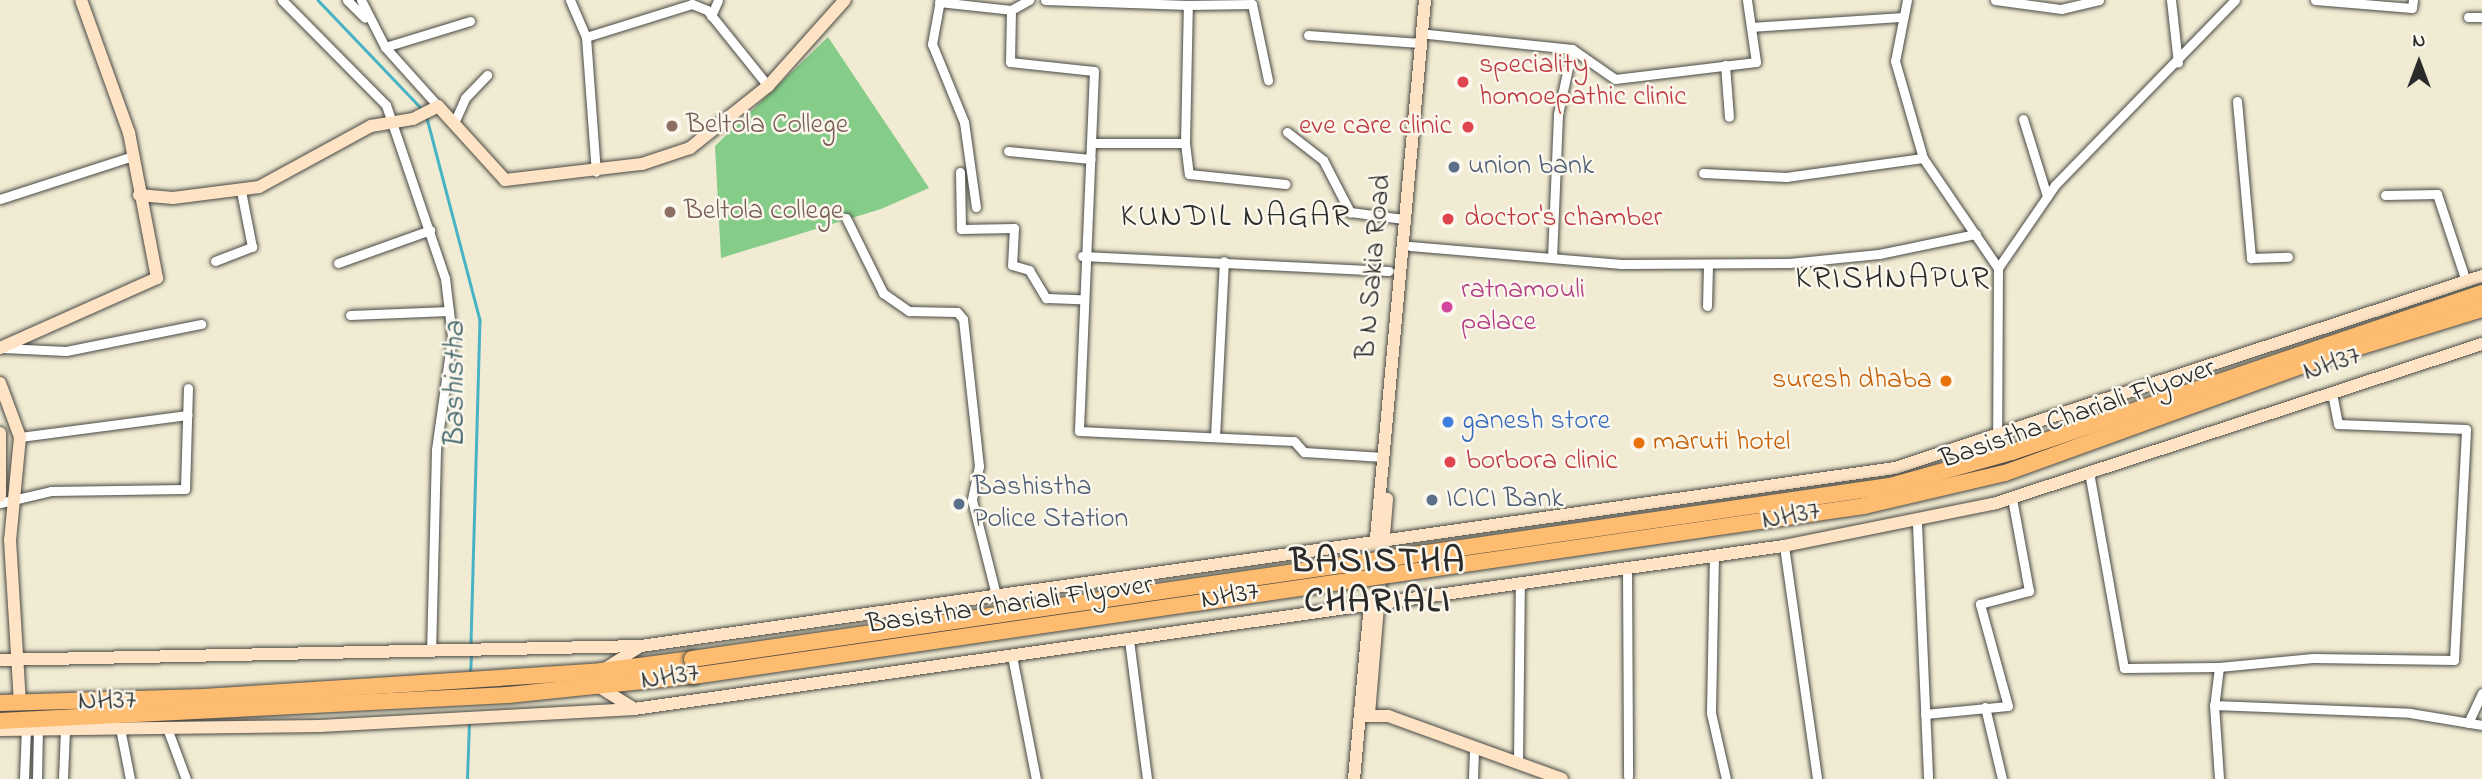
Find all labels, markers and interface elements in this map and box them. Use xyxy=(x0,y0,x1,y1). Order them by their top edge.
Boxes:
north arrow xyxy=(2384,28,2454,98)
text: N xyxy=(2413,28,2425,55)
place label: speciality homoepathic clinic xyxy=(1479,49,1687,115)
marker: speciality homoepathic clinic xyxy=(1453,72,1473,92)
place label: Beltola College xyxy=(686,109,848,143)
place label: eve care clinic xyxy=(1299,110,1452,144)
marker: eve care clinic xyxy=(1458,117,1478,137)
marker: Beltola College xyxy=(664,118,680,134)
place label: union bank xyxy=(1468,150,1594,184)
marker: union bank xyxy=(1446,159,1462,175)
street label: B N Sakia Road xyxy=(1350,173,1400,361)
place label: Beltola college xyxy=(684,195,843,229)
district label: KUNDIL NAGAR xyxy=(1122,199,1350,237)
place label: doctor's chamber xyxy=(1464,202,1662,236)
marker: Beltola college xyxy=(662,204,678,220)
marker: doctor's chamber xyxy=(1438,209,1458,229)
district label: KRISHNAPUR xyxy=(1796,261,1990,299)
place label: ratnamouli palace xyxy=(1461,274,1585,340)
marker: ratnamouli palace xyxy=(1439,299,1455,315)
water label: Bashistha xyxy=(438,321,474,449)
street label: NH37 xyxy=(2299,340,2365,390)
street label: Basistha Chariali Flyover xyxy=(1936,352,2220,478)
place label: suresh dhaba xyxy=(1772,364,1932,398)
marker: suresh dhaba xyxy=(1938,373,1954,389)
place label: ganesh store xyxy=(1462,405,1610,439)
marker: ganesh store xyxy=(1440,414,1456,430)
place label: maruti hotel xyxy=(1653,426,1790,460)
marker: maruti hotel xyxy=(1631,435,1647,451)
place label: borbora clinic xyxy=(1466,445,1618,479)
marker: borbora clinic xyxy=(1440,452,1460,472)
place label: Bashistha Police Station xyxy=(973,471,1128,537)
place label: ICICI Bank xyxy=(1446,483,1564,517)
marker: ICICI Bank xyxy=(1424,492,1440,508)
street label: NH37 xyxy=(1759,495,1823,539)
marker: Bashistha Police Station xyxy=(951,496,967,512)
district label: BASISTHA CHARIALI xyxy=(1291,542,1465,624)
street label: Basistha Chariali Flyover xyxy=(865,569,1155,643)
street label: NH37 xyxy=(1199,576,1261,618)
street label: NH37 xyxy=(639,657,701,699)
street label: NH37 xyxy=(78,685,136,719)

